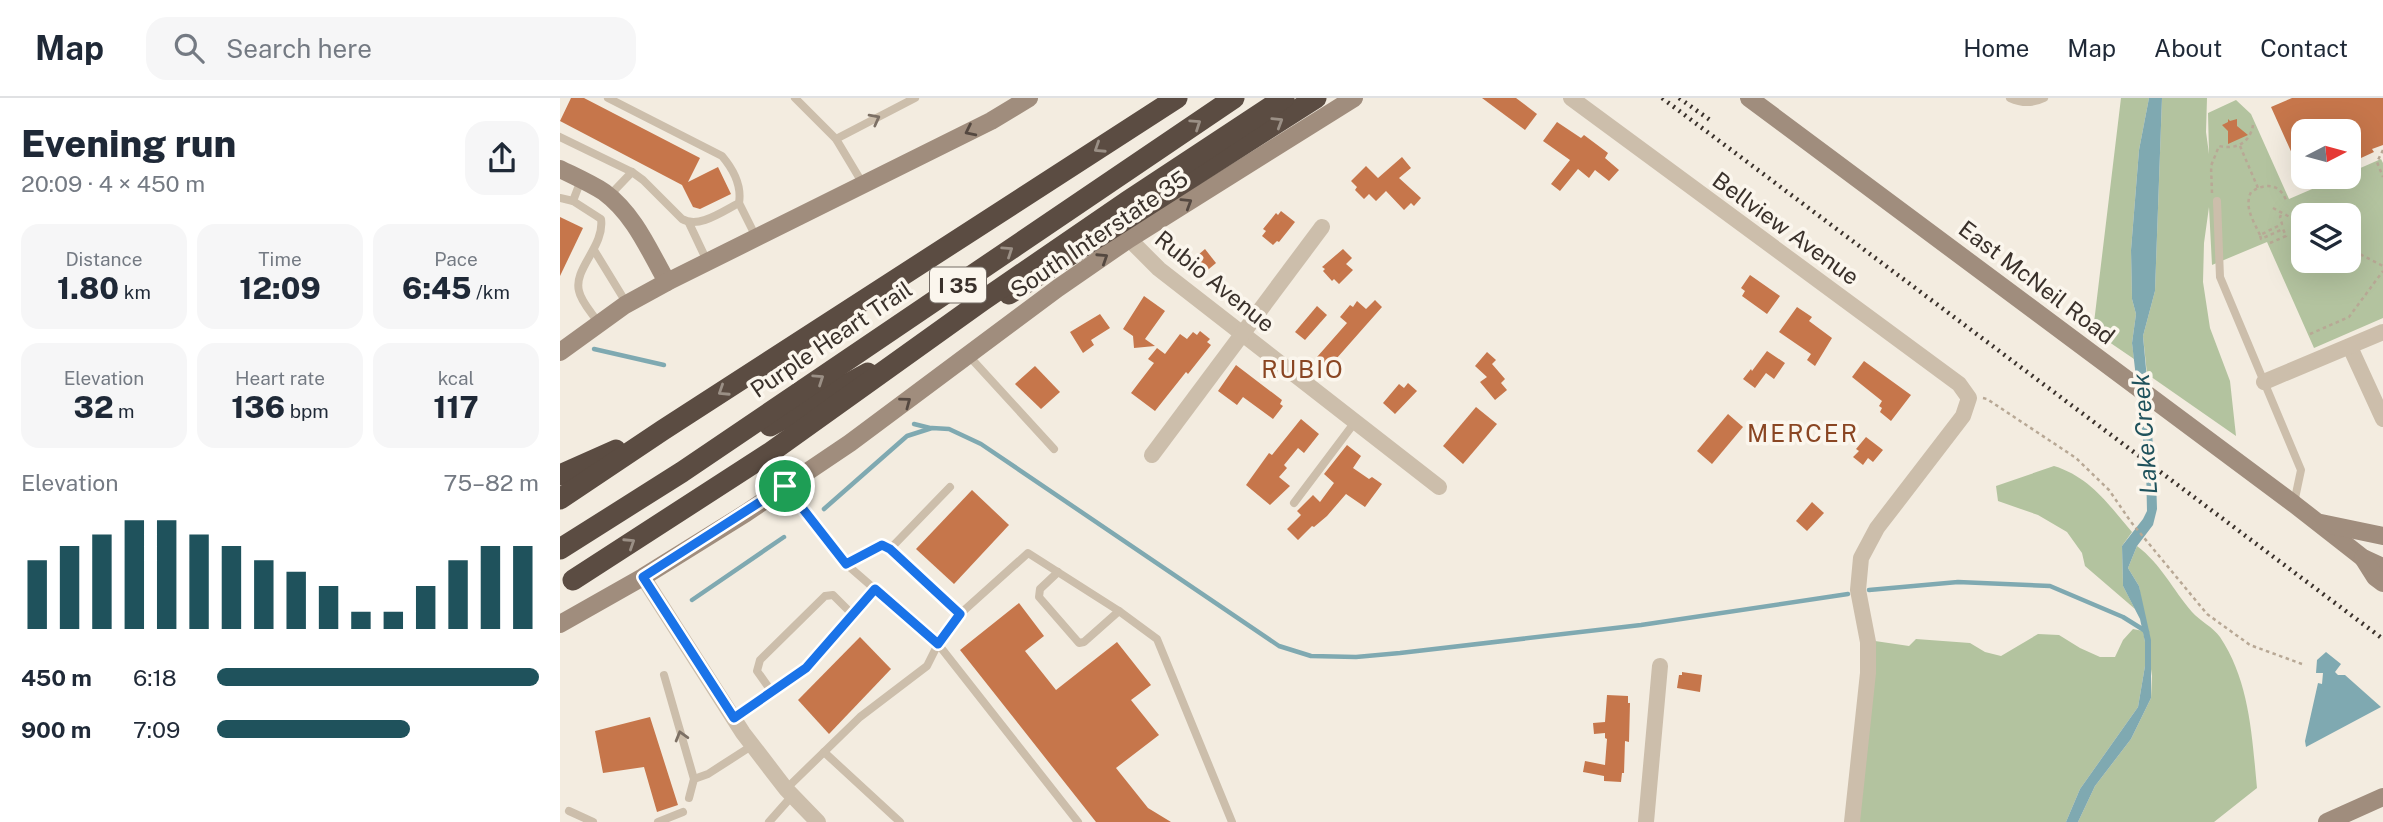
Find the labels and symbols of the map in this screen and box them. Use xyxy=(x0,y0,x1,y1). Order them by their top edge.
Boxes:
one-way arrow xyxy=(868,113,880,127)
one-way arrow xyxy=(1270,118,1283,131)
north arrow xyxy=(2291,119,2361,189)
one-way arrow xyxy=(1188,120,1201,132)
one-way arrow xyxy=(965,123,977,137)
one-way arrow xyxy=(1094,140,1107,153)
street label: South Interstate 35 xyxy=(1005,165,1193,303)
street label: Bellview Avenue xyxy=(1708,166,1864,290)
one-way arrow xyxy=(1179,198,1192,211)
street label: East McNeil Road xyxy=(1954,215,2120,349)
street label: Rubio Avenue xyxy=(1150,225,1280,337)
one-way arrow xyxy=(1000,247,1013,260)
one-way arrow xyxy=(1095,254,1108,266)
road number: I 35 xyxy=(930,268,986,302)
street label: Purple Heart Trail xyxy=(745,275,917,403)
district label: RUBIO xyxy=(1261,355,1345,383)
water label: Lake Creek xyxy=(2126,373,2162,495)
one-way arrow xyxy=(811,375,824,387)
one-way arrow xyxy=(717,383,730,396)
one-way arrow xyxy=(898,397,911,410)
district label: MERCER xyxy=(1747,419,1859,447)
pin xyxy=(755,456,815,516)
one-way arrow xyxy=(623,538,636,551)
one-way arrow xyxy=(675,730,690,742)

